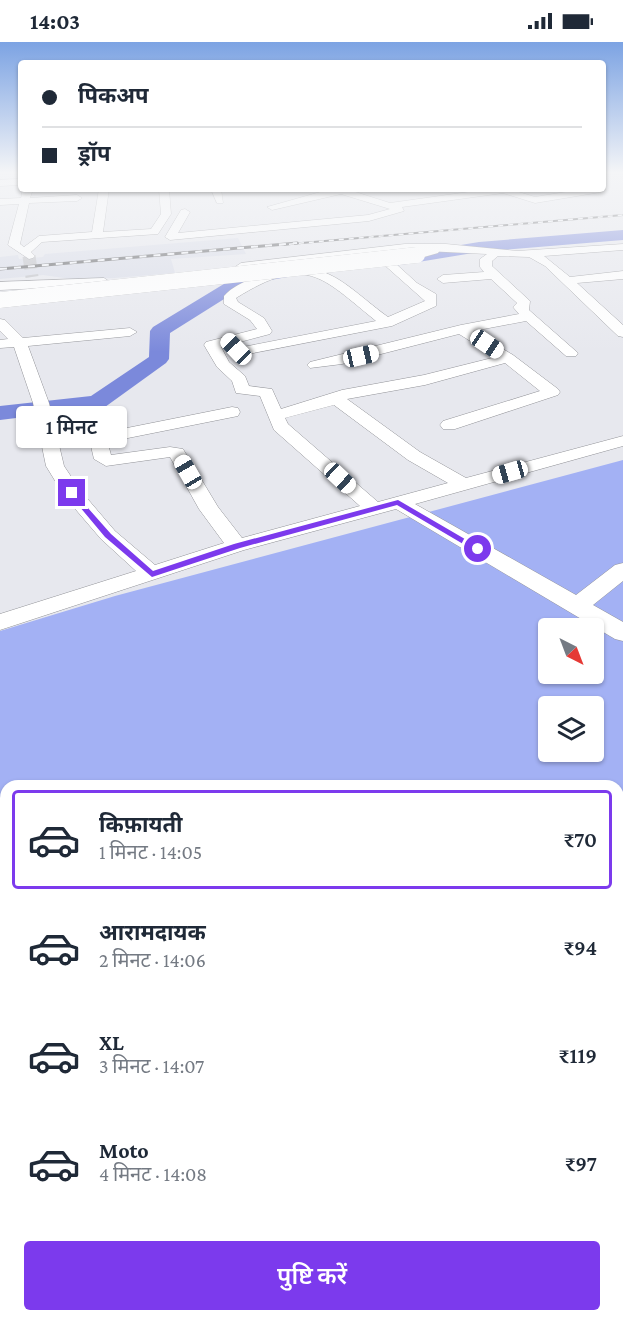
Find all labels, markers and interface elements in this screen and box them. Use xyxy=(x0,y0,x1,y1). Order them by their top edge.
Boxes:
text: 14:03 xyxy=(30,9,80,34)
text: पिकअप xyxy=(78,83,149,108)
text: ड्रॉप xyxy=(78,141,111,166)
car xyxy=(467,326,507,362)
car xyxy=(217,330,255,368)
car xyxy=(341,343,381,369)
callout: 1 मिनट xyxy=(16,406,128,448)
text: 1 मिनट xyxy=(46,416,97,438)
car xyxy=(171,452,205,492)
car xyxy=(490,458,530,486)
car xyxy=(321,459,359,497)
route end xyxy=(58,479,85,506)
route start xyxy=(464,535,491,562)
north arrow xyxy=(538,618,604,684)
map controls xyxy=(538,618,604,762)
button: layers xyxy=(538,696,604,762)
text: किफ़ायती xyxy=(99,812,183,837)
icon: car xyxy=(27,813,81,867)
text: ₹70 xyxy=(564,827,597,852)
text: 1 मिनट · 14:05 xyxy=(99,841,202,863)
text: आरामदायक xyxy=(99,920,206,945)
icon: car xyxy=(27,921,81,975)
text: ₹94 xyxy=(564,935,597,960)
text: 2 मिनट · 14:06 xyxy=(99,949,206,971)
icon: car xyxy=(27,1029,81,1083)
text: XL xyxy=(99,1030,124,1055)
text: ₹119 xyxy=(558,1043,597,1068)
text: 3 मिनट · 14:07 xyxy=(99,1055,204,1077)
icon: car xyxy=(27,1137,81,1191)
text: Moto xyxy=(99,1138,149,1163)
text: ₹97 xyxy=(565,1151,597,1176)
text: 4 मिनट · 14:08 xyxy=(99,1163,207,1185)
button: पुष्टि करें xyxy=(24,1241,600,1310)

